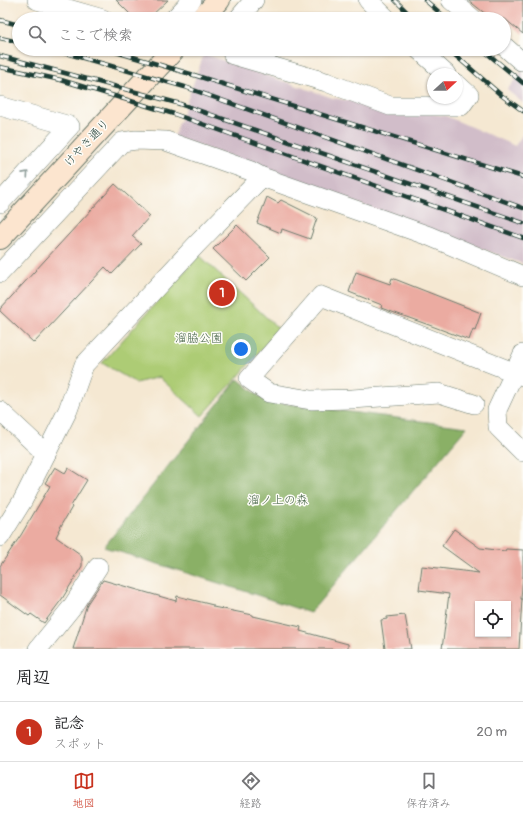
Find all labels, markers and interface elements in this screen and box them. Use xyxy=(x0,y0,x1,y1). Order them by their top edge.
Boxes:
search box xyxy=(12,12,511,56)
icon: search xyxy=(26,23,48,45)
text: ここで検索 xyxy=(58,26,133,45)
north arrow xyxy=(427,68,463,104)
street label: けやき通り xyxy=(61,116,113,170)
one-way arrow xyxy=(21,172,28,179)
pin: 1 xyxy=(209,278,235,308)
park label: 溜脇公園 xyxy=(175,331,223,346)
your location xyxy=(231,339,251,359)
park label: 溜ノ上の森 xyxy=(248,493,308,508)
map controls xyxy=(475,601,511,637)
button: locate xyxy=(475,601,511,637)
text: 周辺 xyxy=(16,667,50,688)
text: 記念 xyxy=(54,714,84,733)
text: 1 xyxy=(26,724,32,740)
text: 20 m xyxy=(476,724,507,740)
text: スポット xyxy=(54,736,106,752)
tab: 地図 xyxy=(73,770,95,810)
tab: 経路 xyxy=(240,770,262,810)
tab: 保存済み xyxy=(407,770,451,810)

